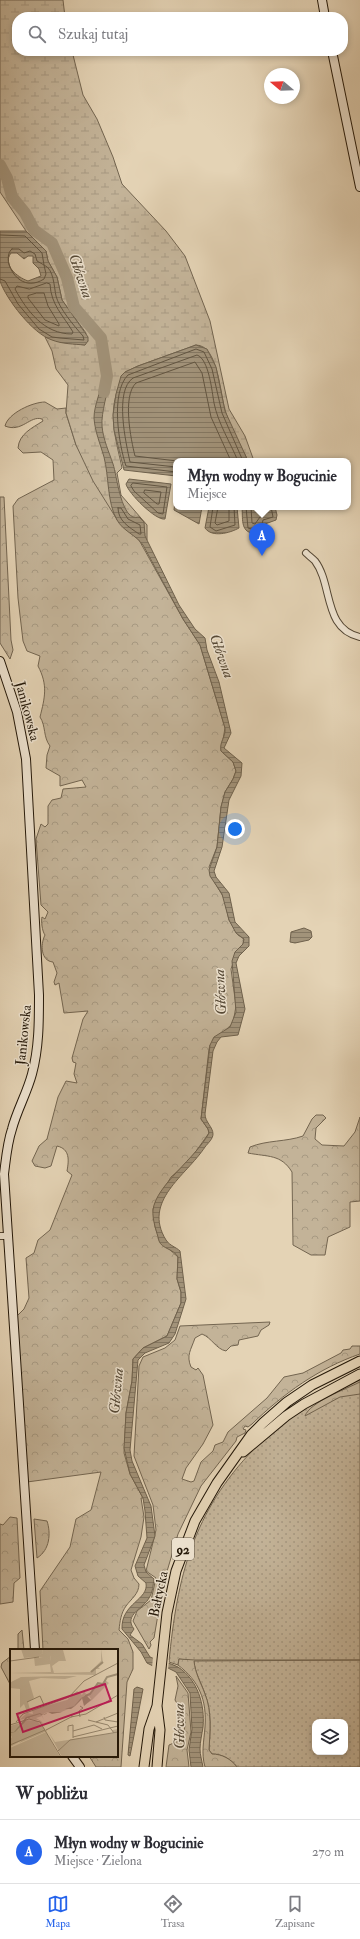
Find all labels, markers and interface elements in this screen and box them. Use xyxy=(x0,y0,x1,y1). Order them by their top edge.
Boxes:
search box xyxy=(12,12,348,56)
icon: search xyxy=(26,23,48,45)
text: Szukaj tutaj xyxy=(58,25,128,44)
north arrow xyxy=(264,68,300,104)
water label: Główna xyxy=(64,251,97,301)
popup xyxy=(173,458,351,510)
text: Młyn wodny w Bogucinie xyxy=(187,467,337,486)
text: Miejsce xyxy=(187,486,227,502)
pin: A xyxy=(249,523,275,556)
water label: Główna xyxy=(205,631,238,681)
street label: Janikowska xyxy=(11,679,44,743)
your location xyxy=(225,819,245,839)
water label: Główna xyxy=(210,968,231,1015)
street label: Janikowska xyxy=(12,1004,35,1067)
water label: Główna xyxy=(105,1367,128,1415)
road number: 92 xyxy=(172,1538,194,1560)
street label: Bałtycka xyxy=(145,1569,173,1619)
inset map xyxy=(10,1649,118,1757)
water label: Główna xyxy=(170,1703,189,1749)
map controls xyxy=(312,1719,348,1755)
button: layers xyxy=(312,1719,348,1755)
text: W pobliżu xyxy=(16,1783,88,1804)
text: Młyn wodny w Bogucinie xyxy=(54,1834,204,1853)
text: A xyxy=(25,1844,33,1860)
text: 270 m xyxy=(312,1844,344,1860)
text: Miejsce · Zielona xyxy=(54,1853,142,1869)
tab: Mapa xyxy=(45,1893,70,1930)
tab: Trasa xyxy=(161,1893,185,1930)
tab: Zapisane xyxy=(275,1893,315,1930)

